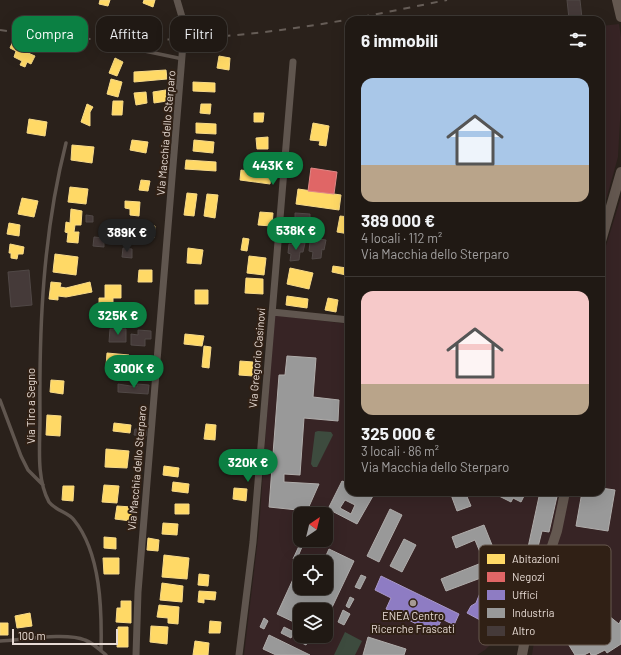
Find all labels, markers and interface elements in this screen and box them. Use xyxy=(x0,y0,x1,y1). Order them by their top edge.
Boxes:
chip: Compra xyxy=(12,16,88,52)
chip: Affitta xyxy=(96,16,162,52)
chip: Filtri xyxy=(170,16,227,52)
icon: filters xyxy=(567,29,589,51)
text: 6 immobili xyxy=(361,30,438,50)
street label: Via Macchia dello Sterparo xyxy=(154,70,177,196)
icon: home xyxy=(439,104,511,176)
pin: 443K € xyxy=(240,152,306,186)
text: 443K € xyxy=(252,157,294,173)
text: 389 000 € xyxy=(361,210,435,230)
pin: 538K € xyxy=(263,217,329,251)
pin: 389K € xyxy=(94,219,160,253)
text: 538K € xyxy=(276,222,316,238)
text: 389K € xyxy=(107,224,147,240)
text: 4 locali · 112 m² xyxy=(361,230,442,246)
text: Via Macchia dello Sterparo xyxy=(361,246,509,262)
pin: 325K € xyxy=(85,302,151,336)
text: 325K € xyxy=(98,307,138,323)
street label: Via Gregorio Casinovi xyxy=(246,307,267,409)
icon: home xyxy=(439,317,511,389)
pin: 300K € xyxy=(101,355,167,389)
text: 300K € xyxy=(114,360,154,376)
street label: Via Tiro a Segno xyxy=(24,368,37,444)
street label: Via Macchia dello Sterparo xyxy=(125,405,148,531)
text: 325 000 € xyxy=(361,423,436,443)
text: 3 locali · 86 m² xyxy=(361,443,439,459)
pin: 320K € xyxy=(215,449,281,483)
text: 320K € xyxy=(228,454,268,470)
text: Via Macchia dello Sterparo xyxy=(361,459,509,475)
north arrow xyxy=(293,507,333,547)
map controls xyxy=(293,507,333,643)
legend xyxy=(479,545,611,645)
text: Abitazioni xyxy=(512,552,560,565)
button: locate xyxy=(293,555,333,595)
text: Negozi xyxy=(512,570,545,583)
text: Uffici xyxy=(512,588,538,601)
marker: ENEA Centro Ricerche Frascati xyxy=(408,598,418,608)
button: layers xyxy=(293,603,333,643)
text: Industria xyxy=(512,606,554,619)
place label: ENEA Centro Ricerche Frascati xyxy=(371,609,455,635)
text: Altro xyxy=(512,624,535,637)
scale bar xyxy=(12,627,118,646)
text: 100 m xyxy=(18,629,46,642)

